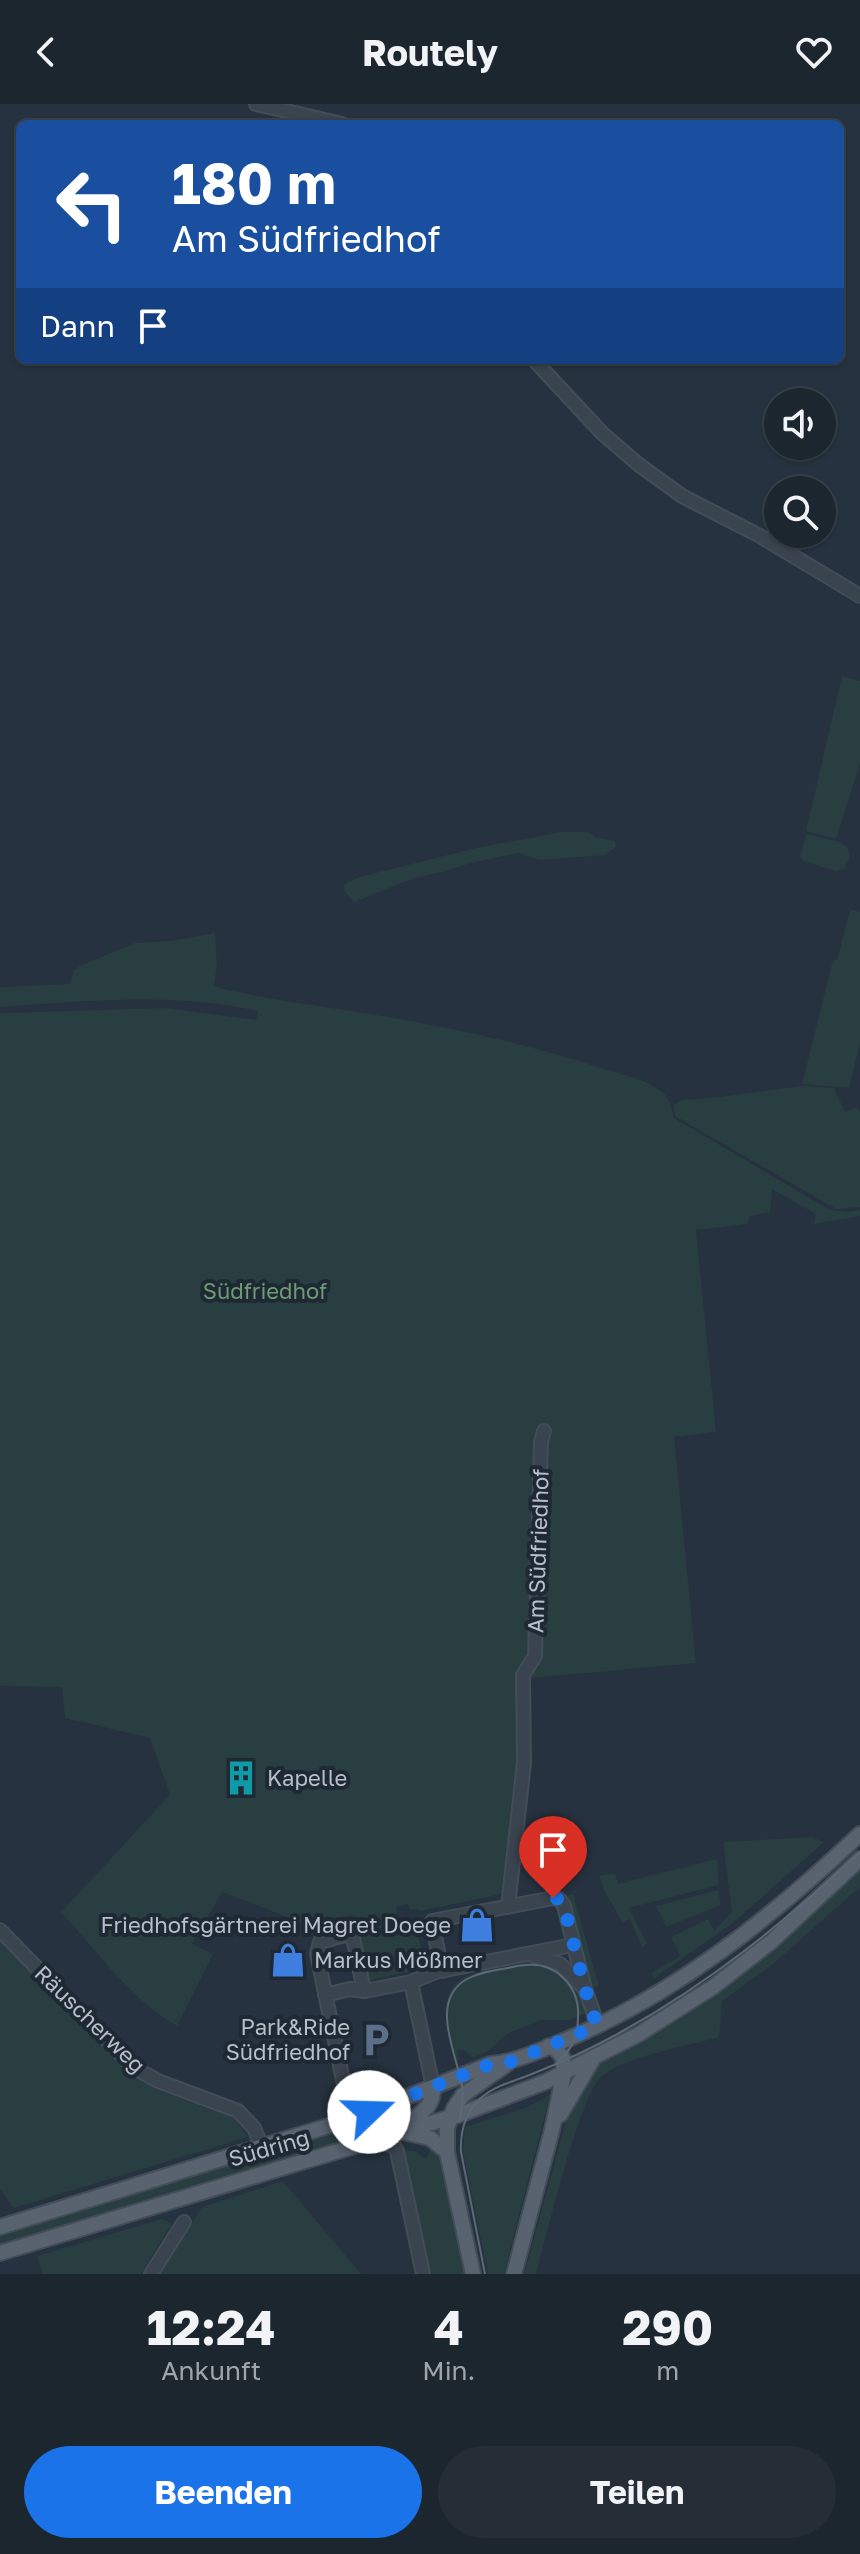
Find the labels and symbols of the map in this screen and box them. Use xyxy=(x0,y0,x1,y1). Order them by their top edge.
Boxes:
park label: Südfriedhof xyxy=(203,1277,327,1304)
street label: Am Südfriedhof xyxy=(521,1469,554,1633)
building icon: Kapelle xyxy=(222,1759,260,1797)
place label: Kapelle xyxy=(267,1764,347,1791)
pin xyxy=(519,1816,587,1898)
shop icon: Friedhofsgärtnerei Magret Doege xyxy=(458,1906,496,1944)
place label: Friedhofsgärtnerei Magret Doege xyxy=(100,1911,451,1938)
shop icon: Markus Mößmer xyxy=(269,1941,307,1979)
place label: Markus Mößmer xyxy=(314,1946,483,1973)
street label: Räuscherweg xyxy=(29,1959,151,2078)
place label: Park&Ride Südfriedhof xyxy=(226,2013,350,2065)
parking icon: Park&Ride Südfriedhof xyxy=(357,2021,395,2059)
position arrow xyxy=(327,2070,411,2154)
street label: Südring xyxy=(226,2123,312,2172)

